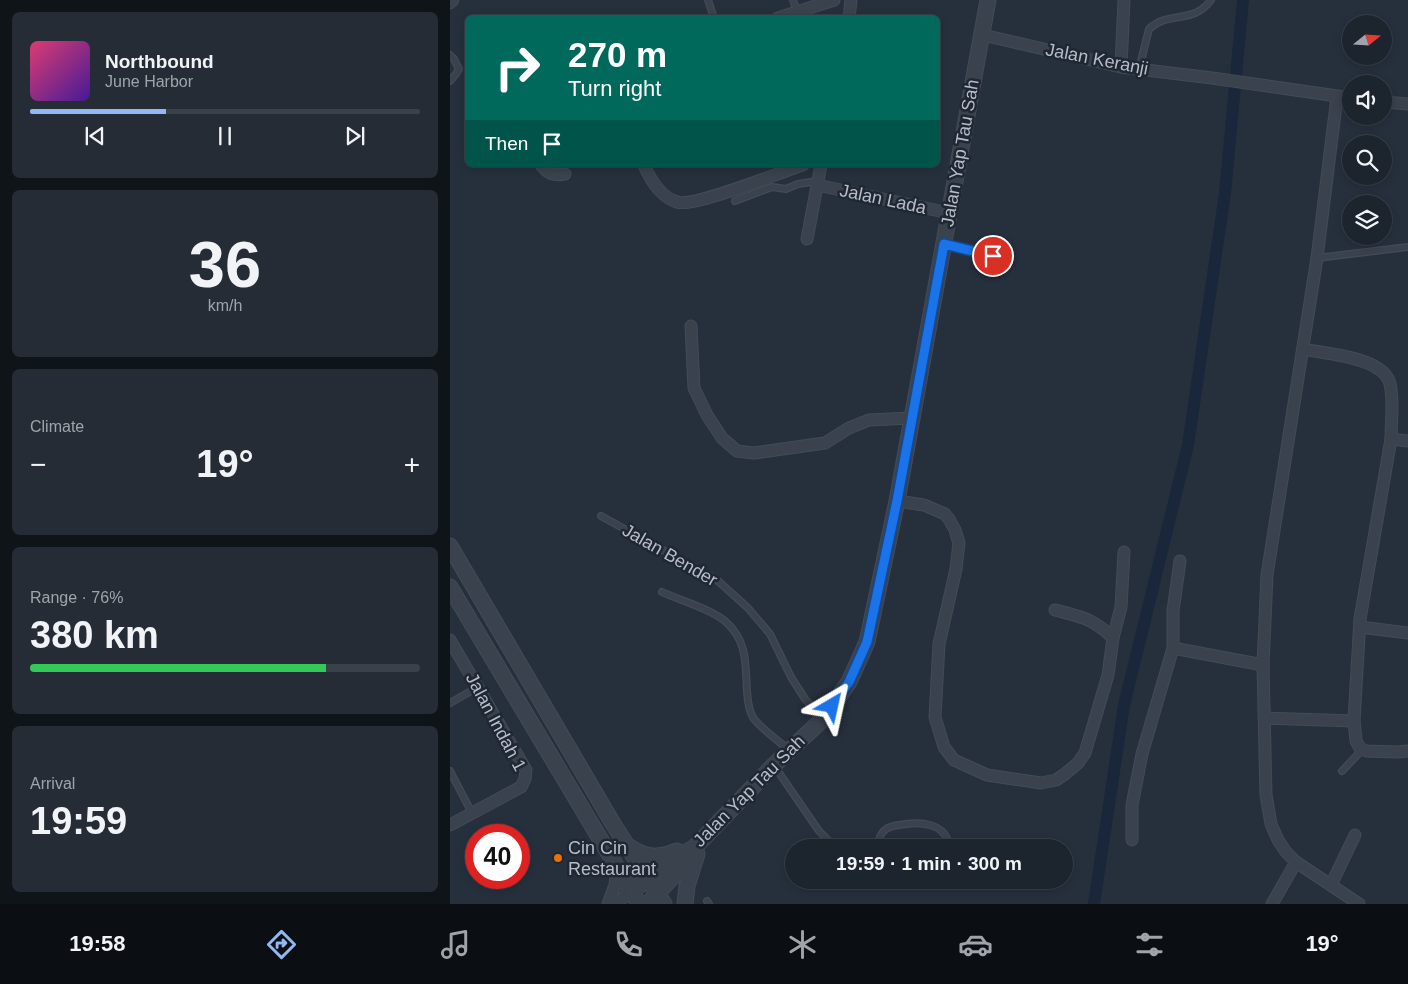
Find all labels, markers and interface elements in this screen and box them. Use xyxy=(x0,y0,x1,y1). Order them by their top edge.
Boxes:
north arrow xyxy=(1342,15,1392,65)
map controls xyxy=(1342,15,1392,245)
icon: right xyxy=(485,35,550,100)
text: 270 m xyxy=(568,35,667,74)
street label: Jalan Keranji xyxy=(1044,39,1150,79)
text: Northbound xyxy=(105,51,214,72)
text: June Harbor xyxy=(105,73,193,90)
button: sound xyxy=(1342,75,1392,125)
text: Turn right xyxy=(568,76,661,101)
street label: Jalan Yap Tau Sah xyxy=(937,78,983,228)
icon: previous xyxy=(81,122,109,150)
icon: pause xyxy=(211,122,239,150)
icon: next xyxy=(341,122,369,150)
icon: arrive xyxy=(538,130,566,158)
text: Then xyxy=(485,133,528,154)
button: search xyxy=(1342,135,1392,185)
street label: Jalan Lada xyxy=(838,180,929,218)
button: layers xyxy=(1342,195,1392,245)
text: 36 xyxy=(189,228,261,301)
pin xyxy=(972,235,1014,277)
icon: arrive xyxy=(979,242,1007,270)
text: km/h xyxy=(208,297,242,314)
text: Climate xyxy=(30,418,84,435)
text: 19° xyxy=(196,443,254,485)
text: − xyxy=(30,449,46,480)
text: + xyxy=(404,449,420,480)
street label: Jalan Bender xyxy=(619,520,721,590)
text: Range · 76% xyxy=(30,589,123,606)
text: 380 km xyxy=(30,614,159,656)
street label: Jalan Indah 1 xyxy=(462,670,530,774)
position arrow xyxy=(805,679,857,731)
street label: Jalan Yap Tau Sah xyxy=(689,731,809,851)
text: Arrival xyxy=(30,775,75,792)
text: 19:59 xyxy=(30,800,127,842)
speed limit sign: 40 xyxy=(465,824,530,889)
place label: Cin Cin Restaurant xyxy=(568,838,656,879)
marker: Cin Cin Restaurant xyxy=(552,852,564,864)
text: 19:59 · 1 min · 300 m xyxy=(836,853,1022,874)
icon: directions xyxy=(264,927,299,962)
icon: music xyxy=(438,927,473,962)
icon: phone xyxy=(611,927,646,962)
icon: climate xyxy=(785,927,820,962)
icon: car xyxy=(958,927,993,962)
icon: filters xyxy=(1132,927,1167,962)
text: 19:58 xyxy=(69,931,126,956)
text: 19° xyxy=(1305,931,1339,956)

